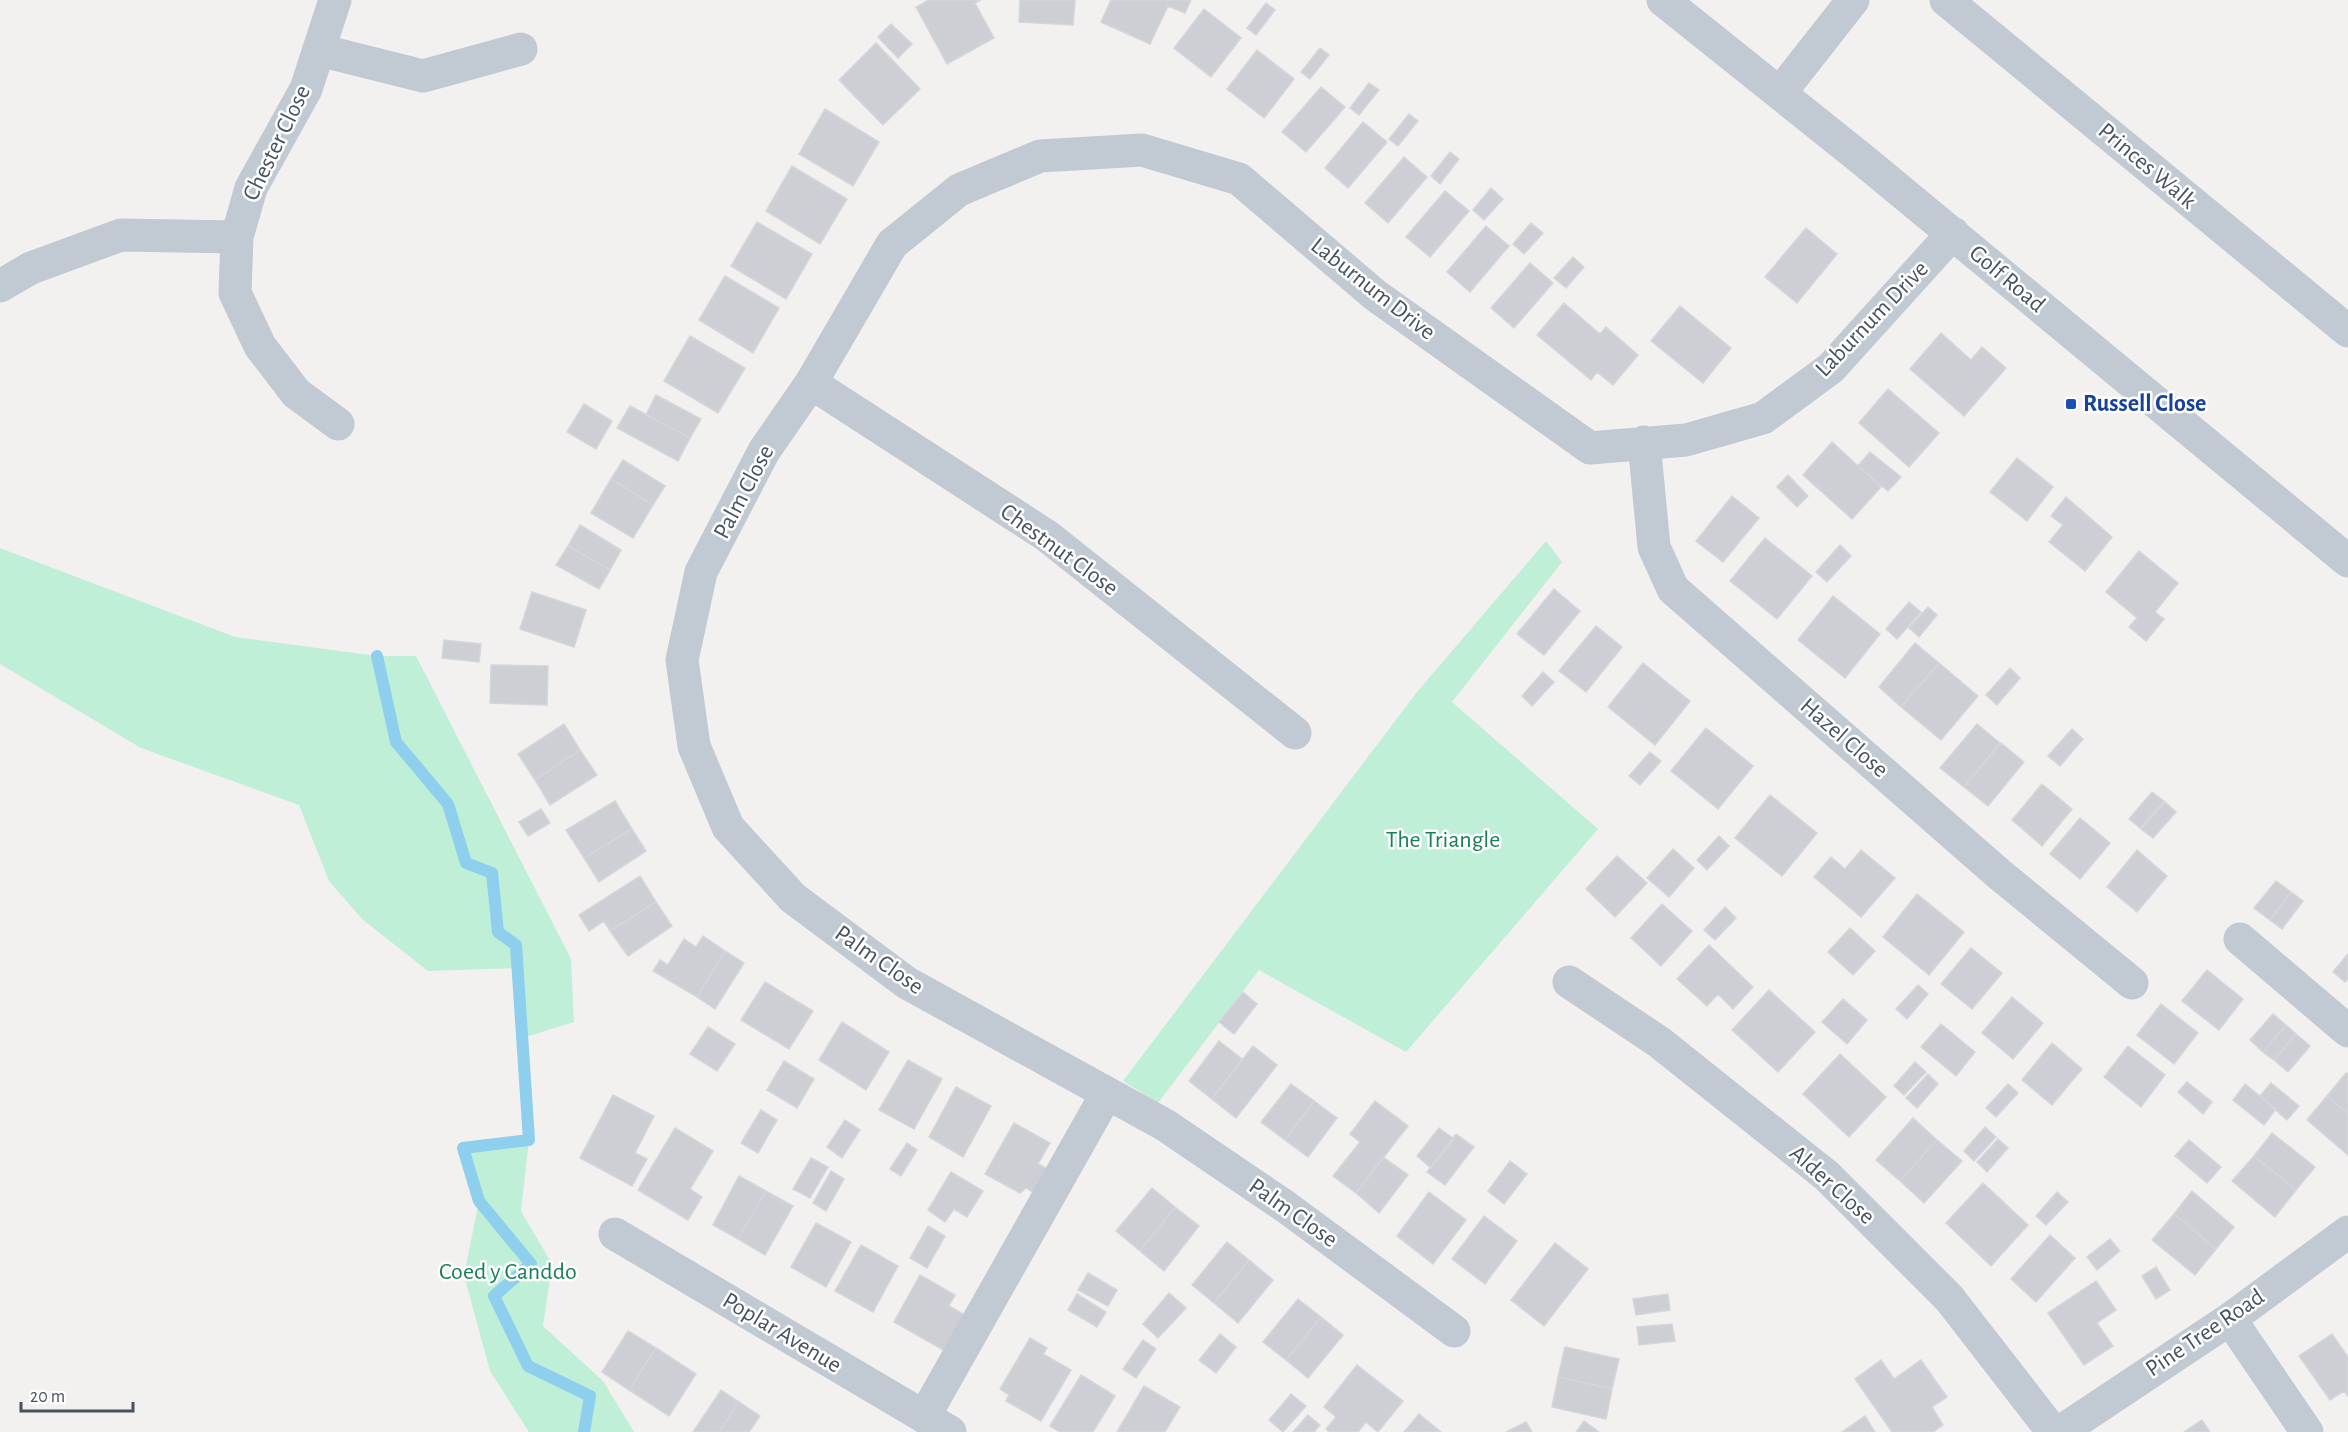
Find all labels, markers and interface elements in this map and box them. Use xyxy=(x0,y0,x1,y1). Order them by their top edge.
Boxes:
street label: Chester Close xyxy=(239,82,315,204)
street label: Princes Walk xyxy=(2094,118,2200,214)
street label: Laburnum Drive xyxy=(1306,233,1440,345)
street label: Golf Road xyxy=(1965,241,2049,317)
street label: Laburnum Drive xyxy=(1811,256,1933,382)
place label: Russell Close xyxy=(2083,392,2206,416)
marker: Russell Close xyxy=(2064,397,2078,411)
street label: Palm Close xyxy=(709,441,779,543)
street label: Chestnut Close xyxy=(996,499,1122,601)
street label: Hazel Close xyxy=(1795,694,1893,782)
park label: The Triangle xyxy=(1386,828,1500,852)
street label: Palm Close xyxy=(830,921,928,999)
street label: Alder Close xyxy=(1785,1141,1879,1229)
street label: Palm Close xyxy=(1244,1174,1342,1252)
park label: Coed y Canddo xyxy=(439,1260,577,1284)
street label: Pine Tree Road xyxy=(2141,1285,2269,1381)
street label: Poplar Avenue xyxy=(718,1288,846,1378)
scale bar xyxy=(21,1375,134,1413)
text: 20 m xyxy=(30,1388,65,1406)

